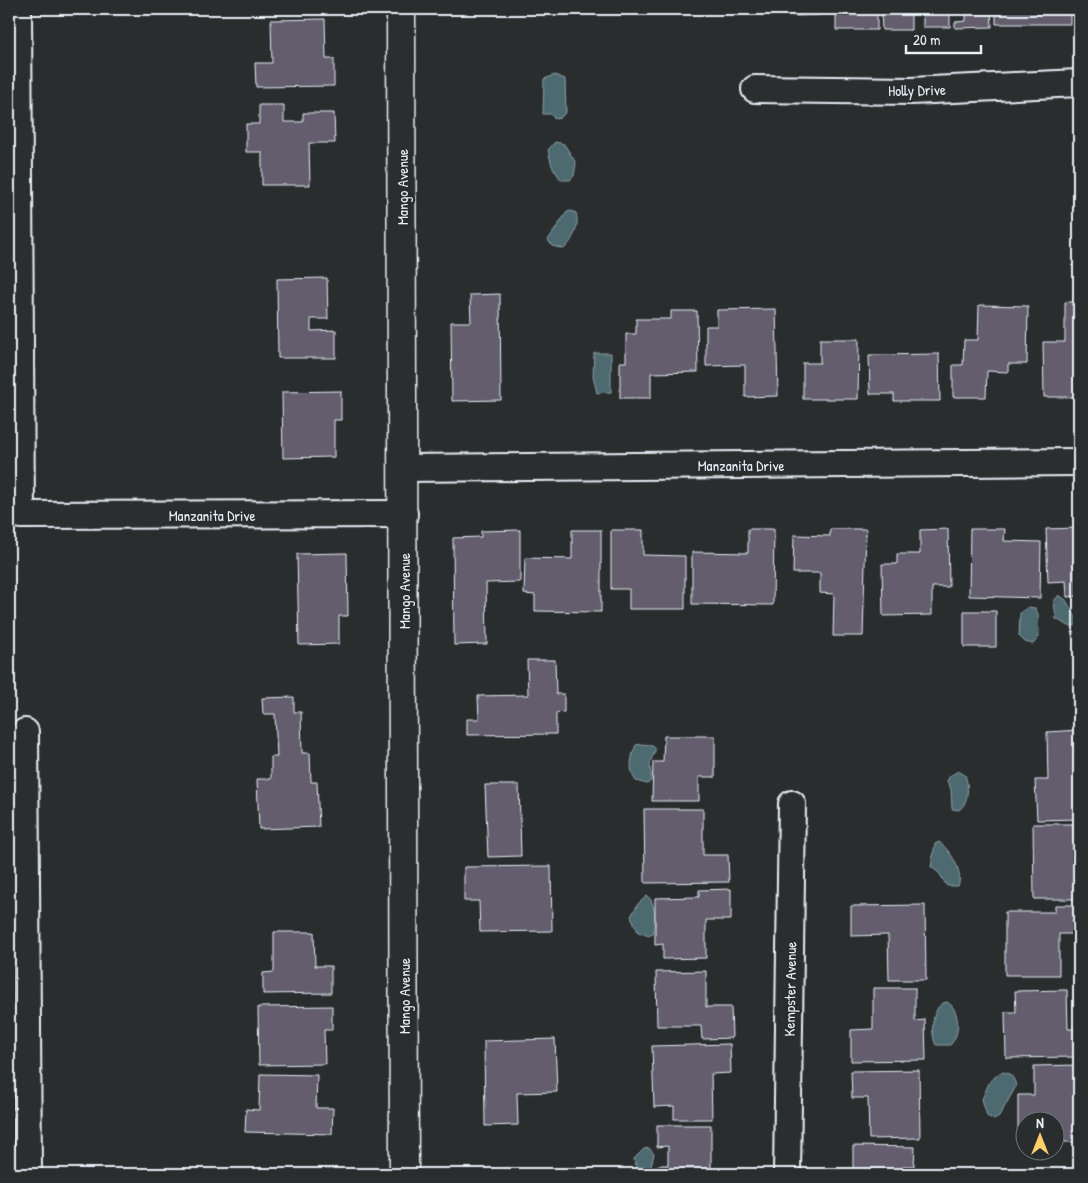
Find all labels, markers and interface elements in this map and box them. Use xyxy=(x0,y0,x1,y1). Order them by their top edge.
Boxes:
scale bar xyxy=(906,22,980,54)
text: 20 m xyxy=(913,29,940,50)
street label: Holly Drive xyxy=(888,79,946,101)
street label: Mango Avenue xyxy=(392,149,413,225)
street label: Manzanita Drive xyxy=(698,455,784,476)
street label: Manzanita Drive xyxy=(169,505,255,526)
street label: Mango Avenue xyxy=(394,553,415,629)
street label: Kempster Avenue xyxy=(779,941,801,1036)
street label: Mango Avenue xyxy=(394,958,415,1034)
north arrow xyxy=(1016,1110,1066,1160)
text: N xyxy=(1036,1113,1044,1132)

